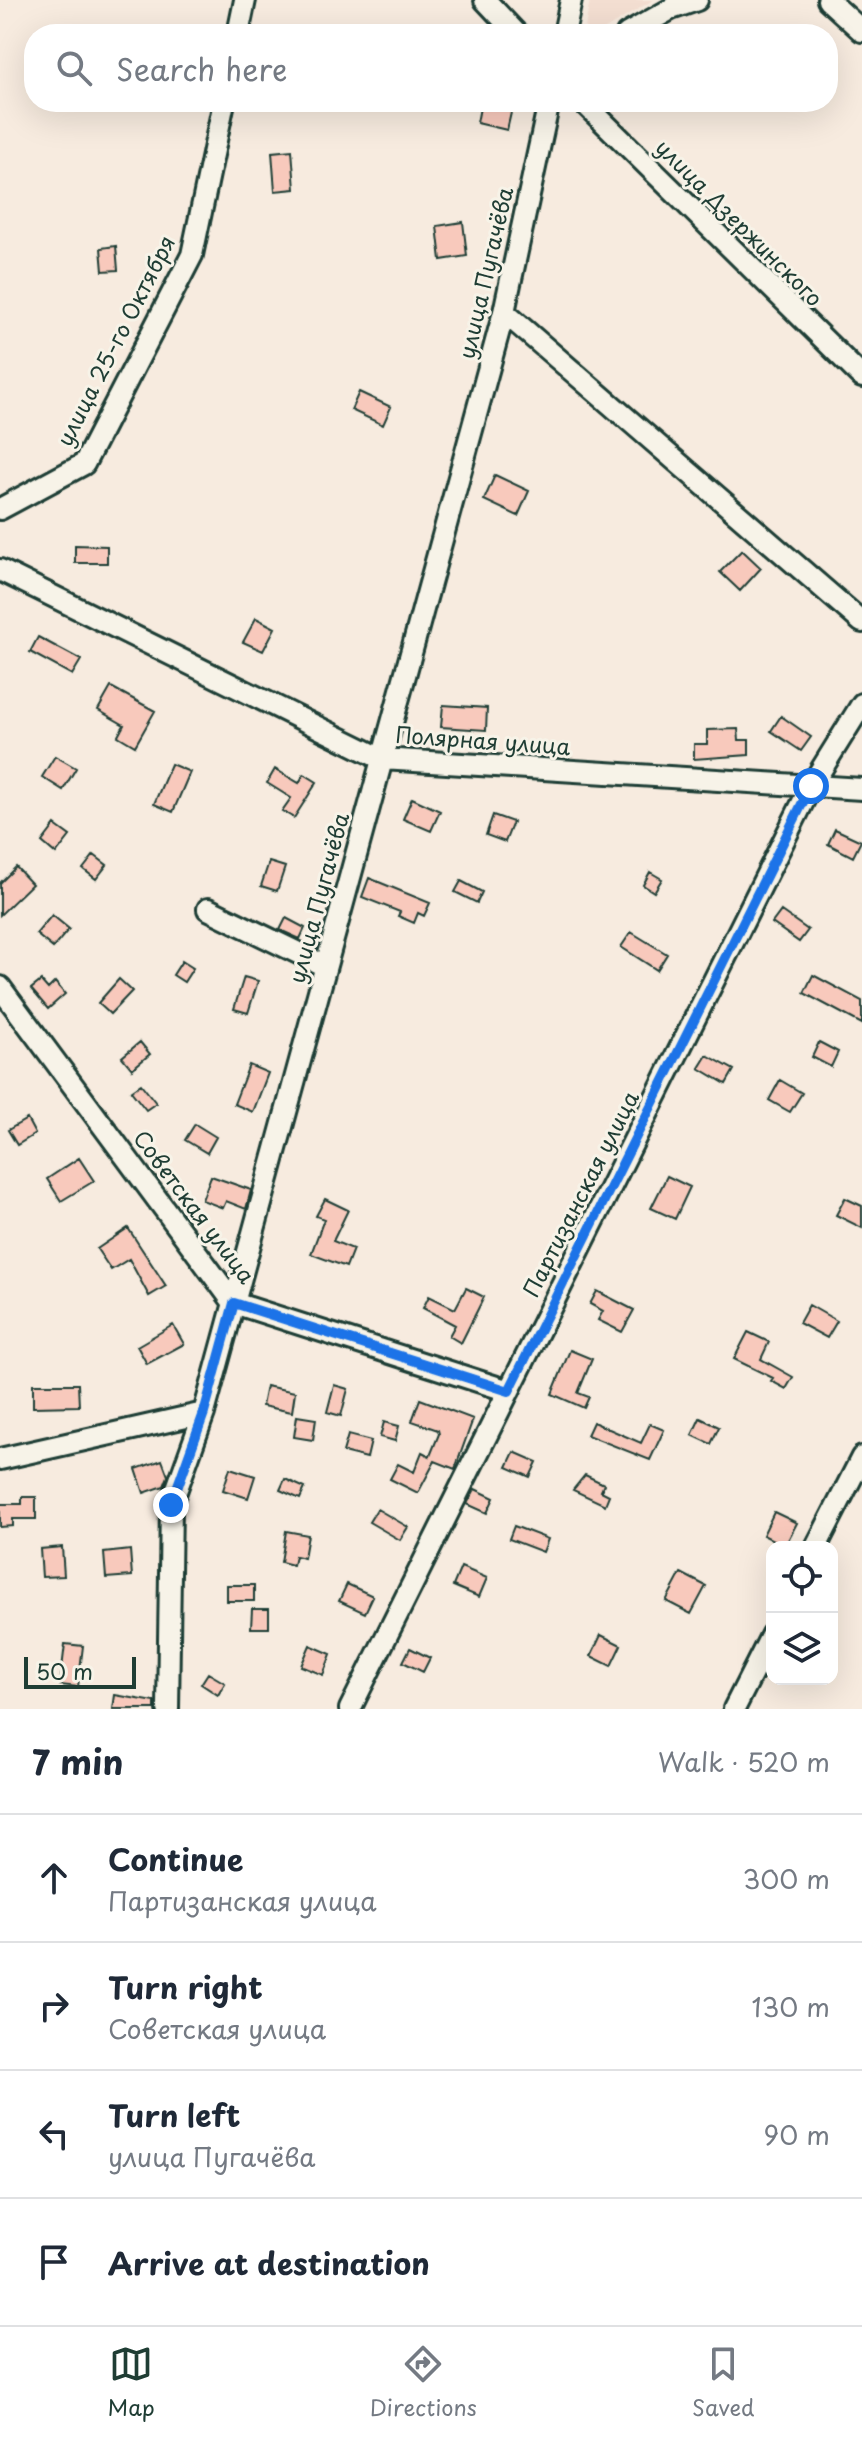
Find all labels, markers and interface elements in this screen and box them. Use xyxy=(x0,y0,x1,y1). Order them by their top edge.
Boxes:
search box xyxy=(24,24,838,112)
icon: search xyxy=(52,46,96,90)
text: Search here xyxy=(116,46,288,91)
street label: улица Дзержинского xyxy=(649,131,831,313)
street label: улица Пугачёва xyxy=(449,183,520,362)
street label: улица 25-го Октября xyxy=(47,229,182,452)
street label: Полярная улица xyxy=(394,717,572,762)
route start xyxy=(793,768,829,804)
street label: улица Пугачёва xyxy=(279,808,356,987)
street label: Партизанская улица xyxy=(513,1084,646,1302)
street label: Советская улица xyxy=(126,1122,264,1290)
route end xyxy=(153,1487,189,1523)
map controls xyxy=(766,1541,838,1685)
button: locate xyxy=(766,1541,838,1613)
button: layers xyxy=(766,1613,838,1685)
scale bar xyxy=(24,1653,136,1689)
text: 50 m xyxy=(36,1654,93,1687)
text: 7 min xyxy=(32,1735,123,1787)
text: Walk · 520 m xyxy=(658,1742,830,1781)
text: Continue xyxy=(108,1836,243,1881)
icon: ahead xyxy=(32,1856,76,1900)
text: 300 m xyxy=(743,1859,830,1898)
text: Партизанская улица xyxy=(108,1881,377,1920)
text: Turn right xyxy=(108,1964,263,2009)
icon: right xyxy=(32,1984,76,2028)
text: 130 m xyxy=(751,1987,830,2026)
text: Советская улица xyxy=(108,2009,326,2048)
text: Turn left xyxy=(108,2092,240,2137)
icon: left xyxy=(32,2112,76,2156)
text: 90 m xyxy=(763,2115,830,2154)
text: улица Пугачёва xyxy=(108,2137,315,2176)
icon: arrive xyxy=(32,2240,76,2284)
text: Arrive at destination xyxy=(108,2240,430,2285)
tab: Map xyxy=(108,2342,155,2423)
tab: Directions xyxy=(370,2342,477,2423)
tab: Saved xyxy=(692,2342,754,2423)

